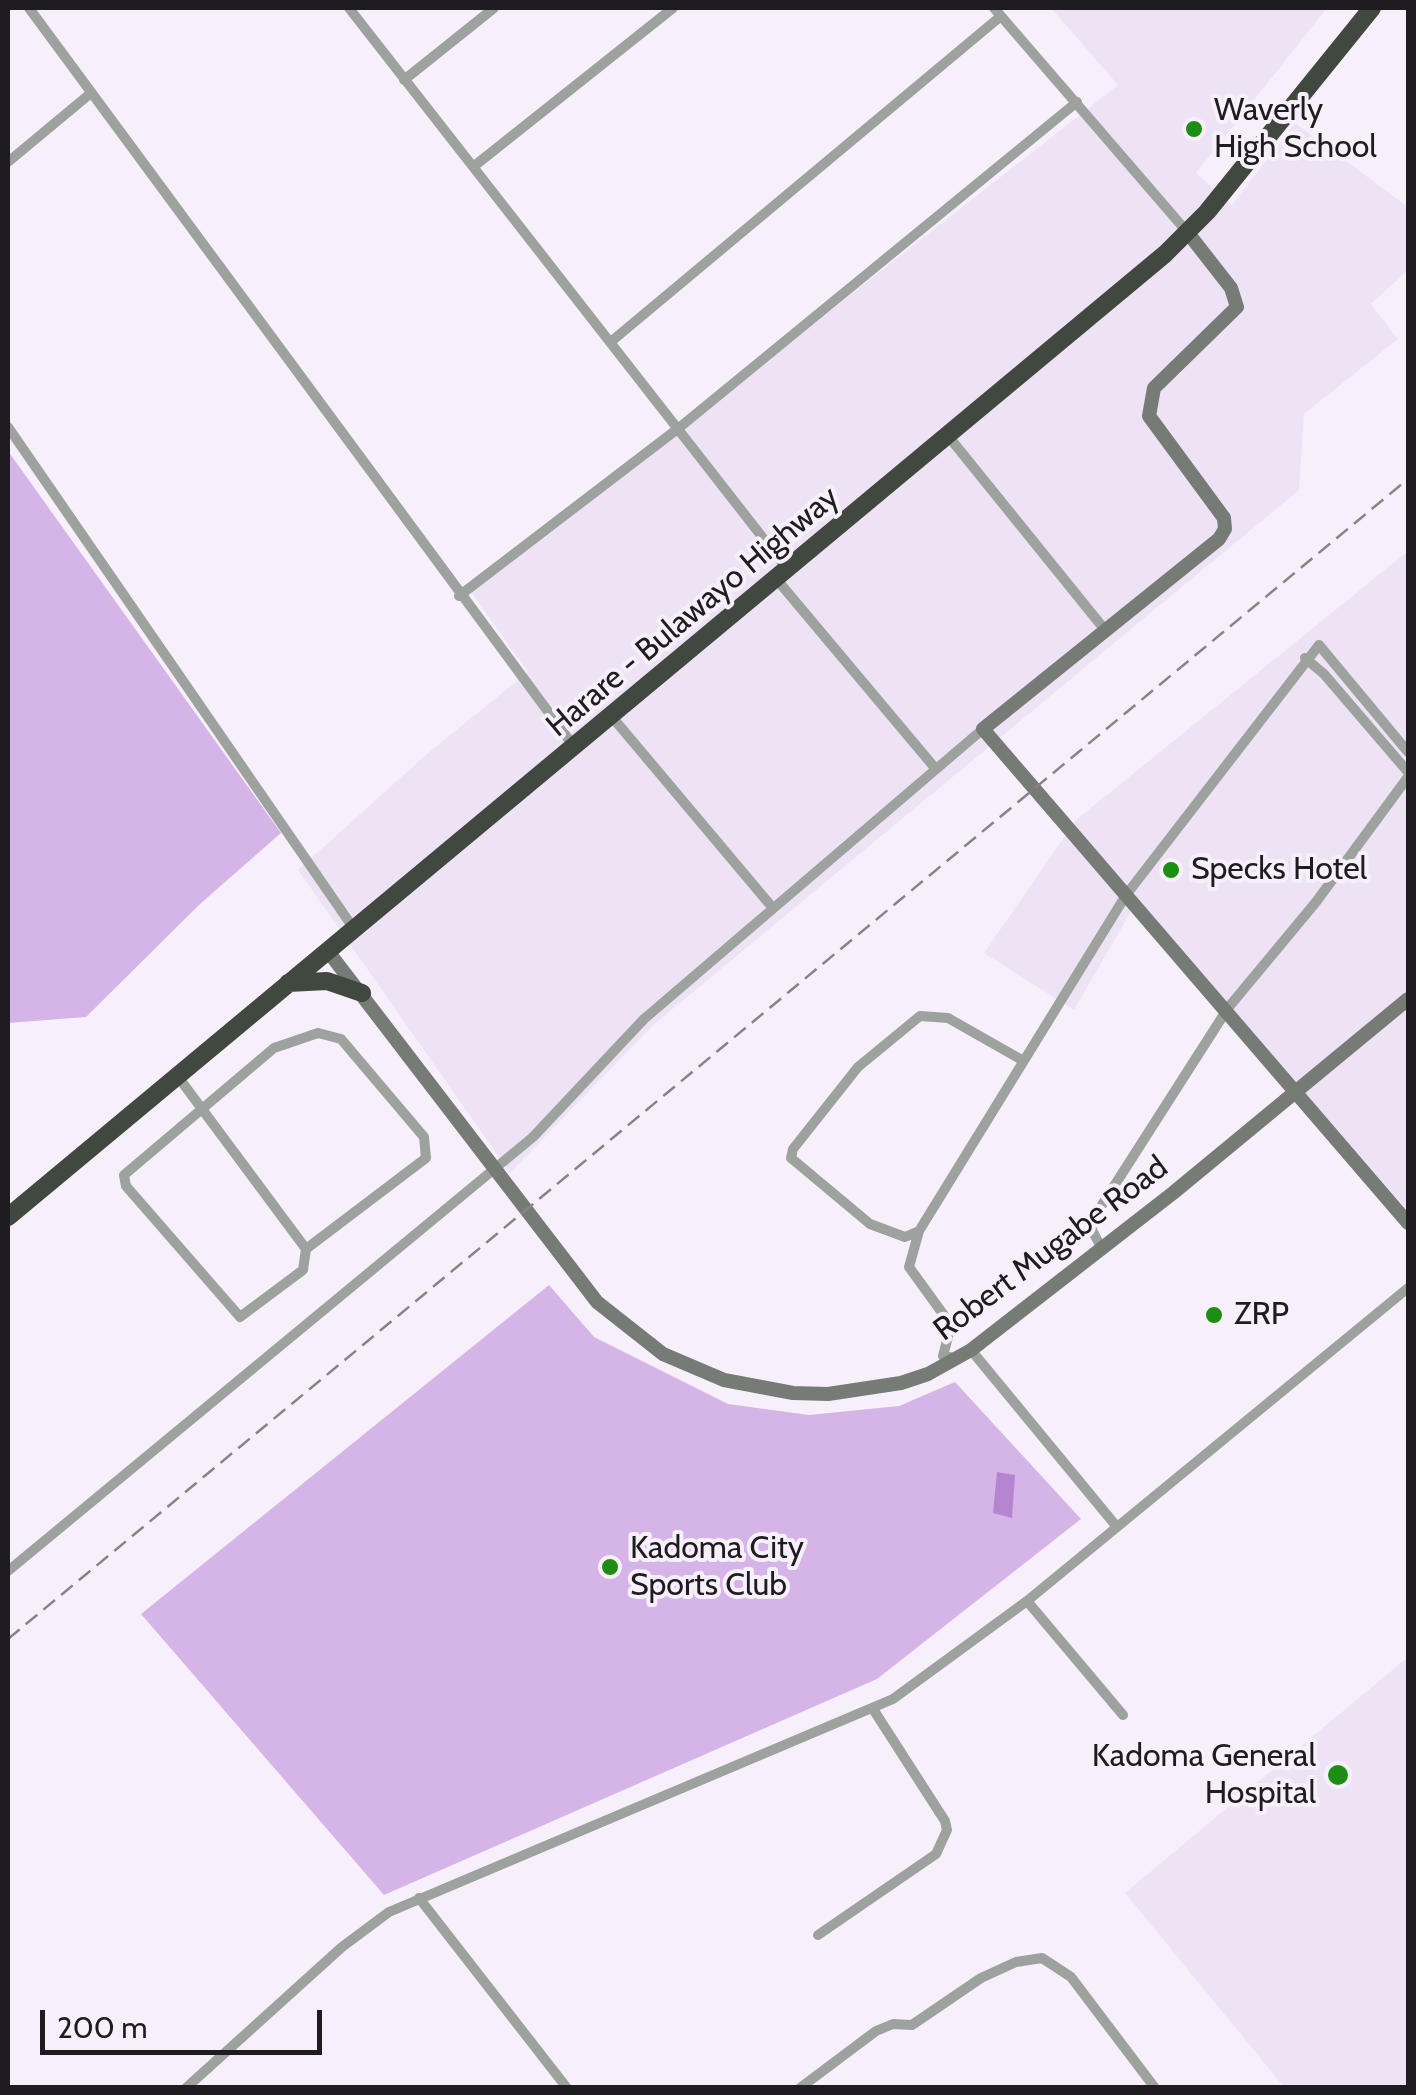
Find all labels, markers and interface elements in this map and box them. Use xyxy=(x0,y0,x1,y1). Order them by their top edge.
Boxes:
place label: Waverly High School xyxy=(1214,92,1377,167)
marker: Waverly High School xyxy=(1183,118,1205,140)
street label: Harare - Bulawayo Highway xyxy=(539,478,847,746)
place label: Specks Hotel xyxy=(1191,851,1367,889)
marker: Specks Hotel xyxy=(1160,859,1182,881)
street label: Robert Mugabe Road xyxy=(926,1149,1176,1349)
place label: ZRP xyxy=(1234,1296,1289,1334)
marker: ZRP xyxy=(1203,1304,1225,1326)
place label: Kadoma City Sports Club xyxy=(630,1530,804,1605)
marker: Kadoma City Sports Club xyxy=(599,1556,621,1578)
place label: Kadoma General Hospital xyxy=(1092,1738,1316,1813)
marker: Kadoma General Hospital xyxy=(1325,1762,1351,1788)
scale bar xyxy=(45,1990,328,2052)
text: 200 m xyxy=(57,2009,148,2046)

